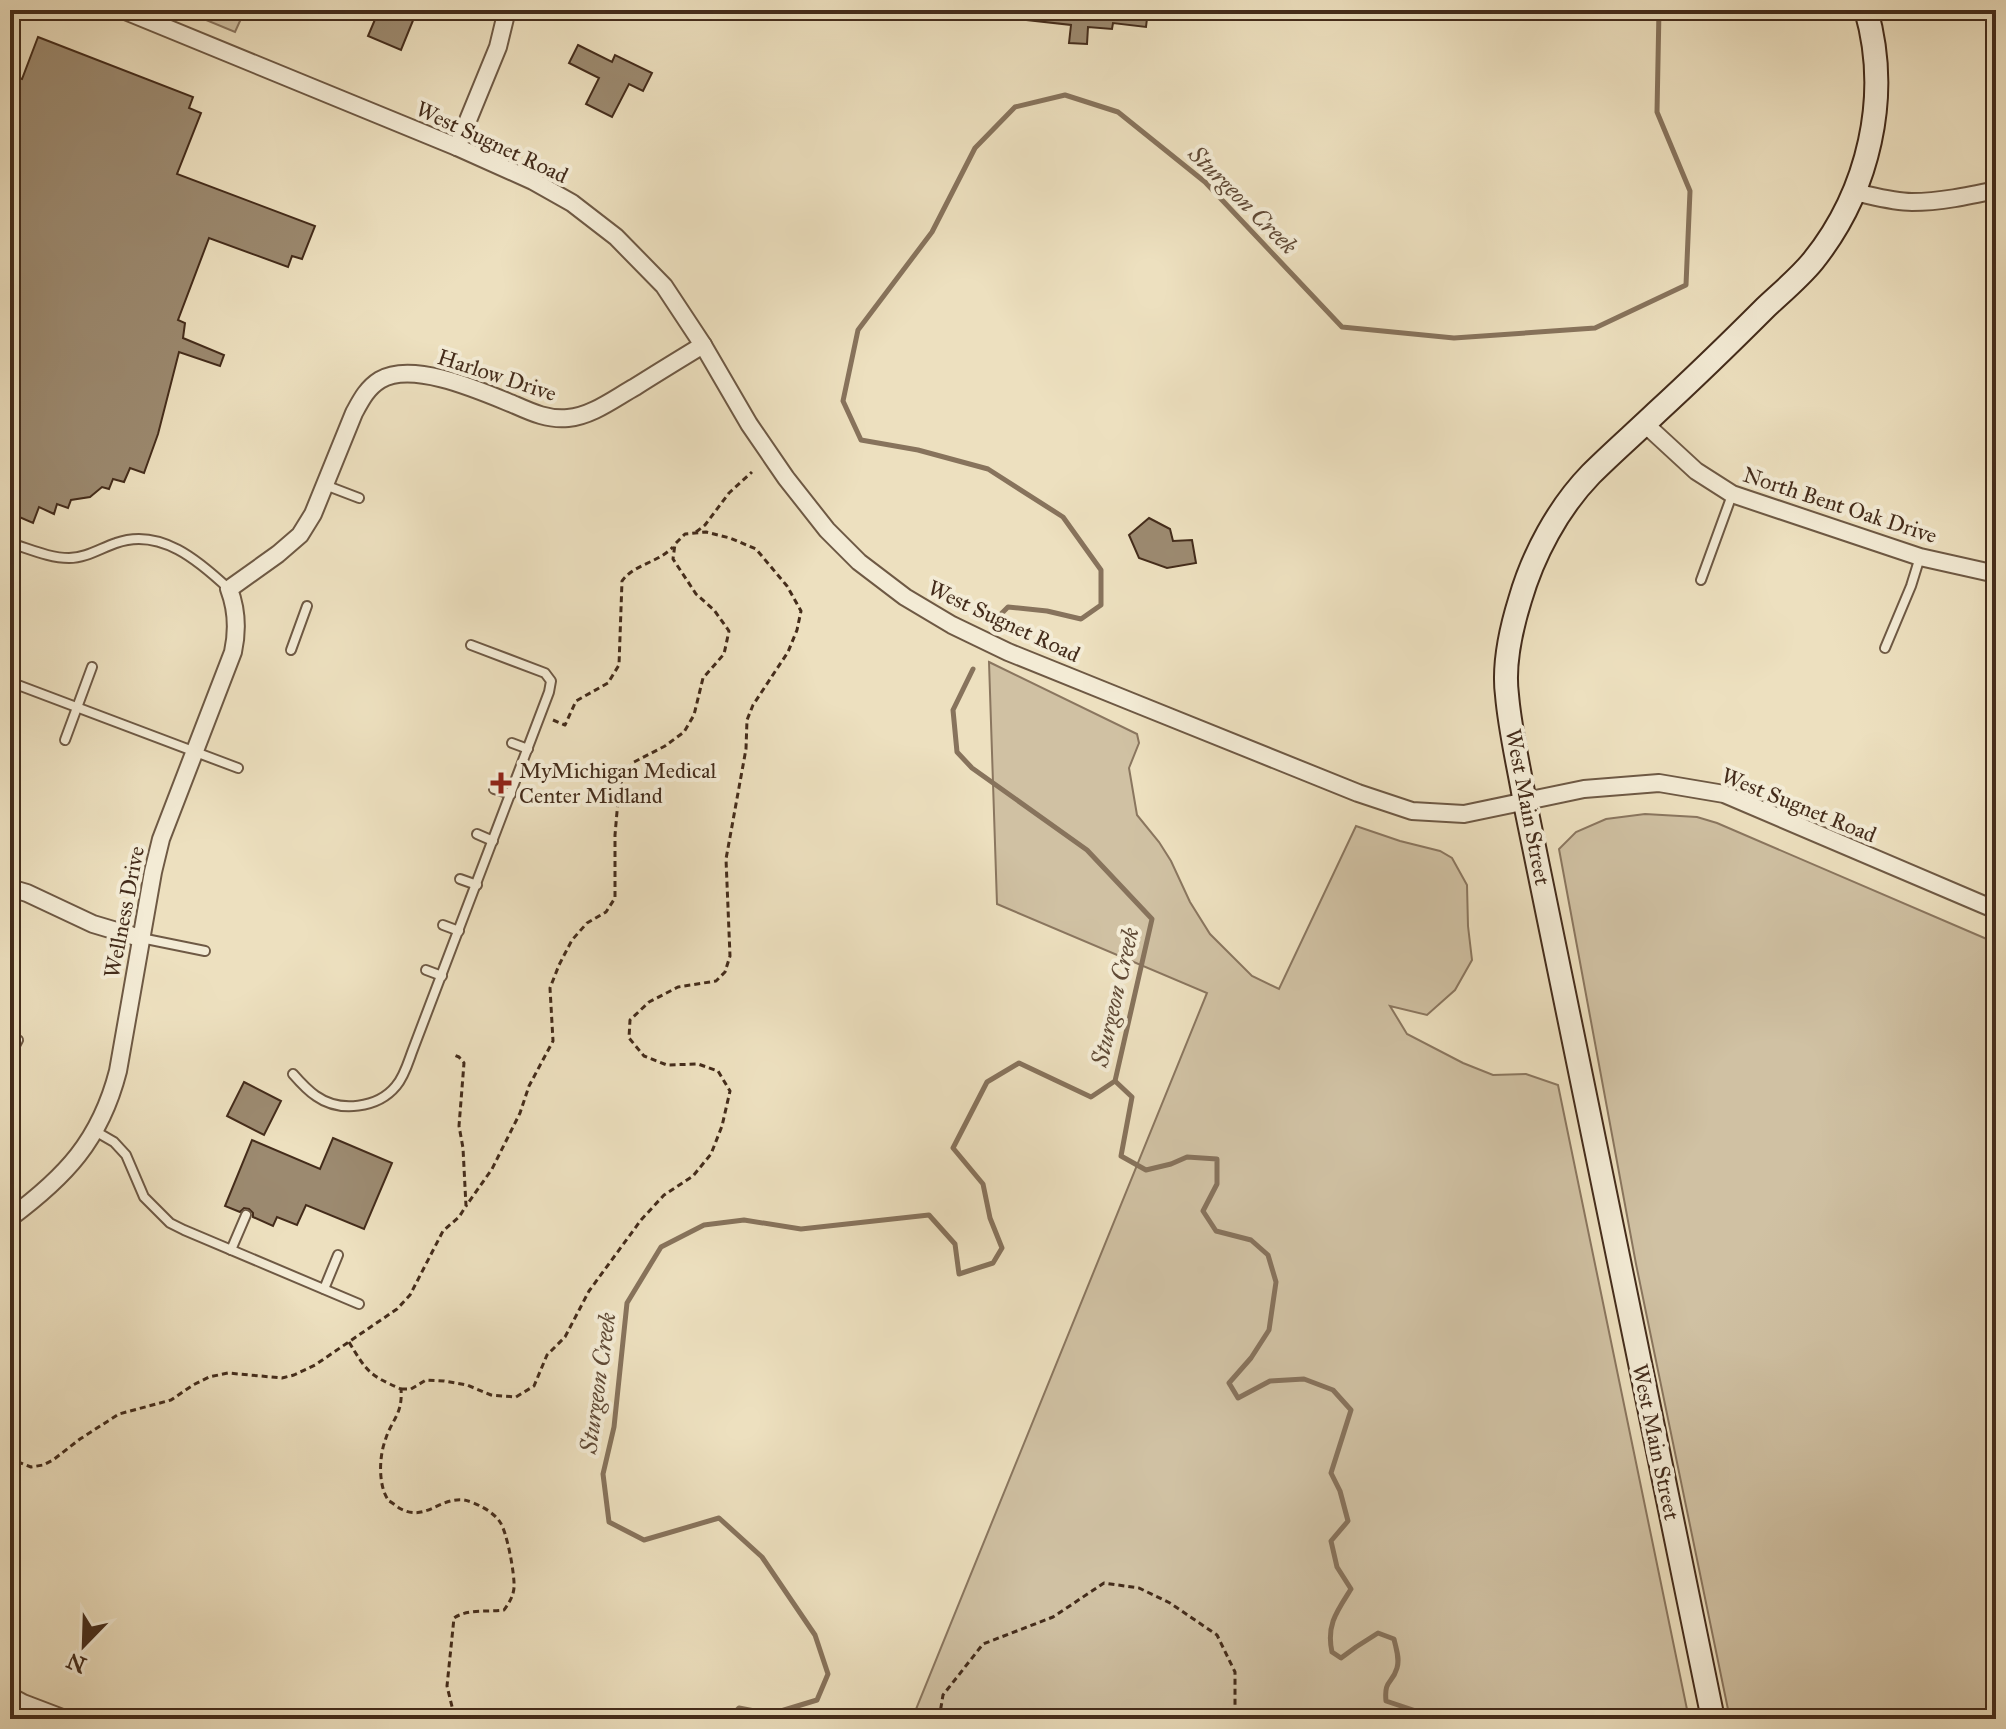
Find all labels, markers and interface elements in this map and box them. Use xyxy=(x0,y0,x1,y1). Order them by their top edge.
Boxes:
street label: West Sugnet Road xyxy=(412,95,572,189)
water label: Sturgeon Creek xyxy=(1181,138,1304,261)
street label: Harlow Drive xyxy=(434,343,560,407)
street label: North Bent Oak Drive xyxy=(1740,461,1940,549)
street label: West Sugnet Road xyxy=(924,574,1084,668)
street label: West Main Street xyxy=(1500,726,1556,888)
place label: MyMichigan Medical Center Midland xyxy=(519,757,717,809)
street label: West Sugnet Road xyxy=(1718,762,1880,848)
marker: MyMichigan Medical Center Midland xyxy=(490,772,512,794)
street label: Wellness Drive xyxy=(98,844,150,980)
water label: Sturgeon Creek xyxy=(1084,924,1146,1071)
water label: Sturgeon Creek xyxy=(573,1310,623,1456)
street label: West Main Street xyxy=(1626,1361,1686,1523)
north arrow xyxy=(44,1605,124,1685)
text: N xyxy=(62,1647,90,1679)

